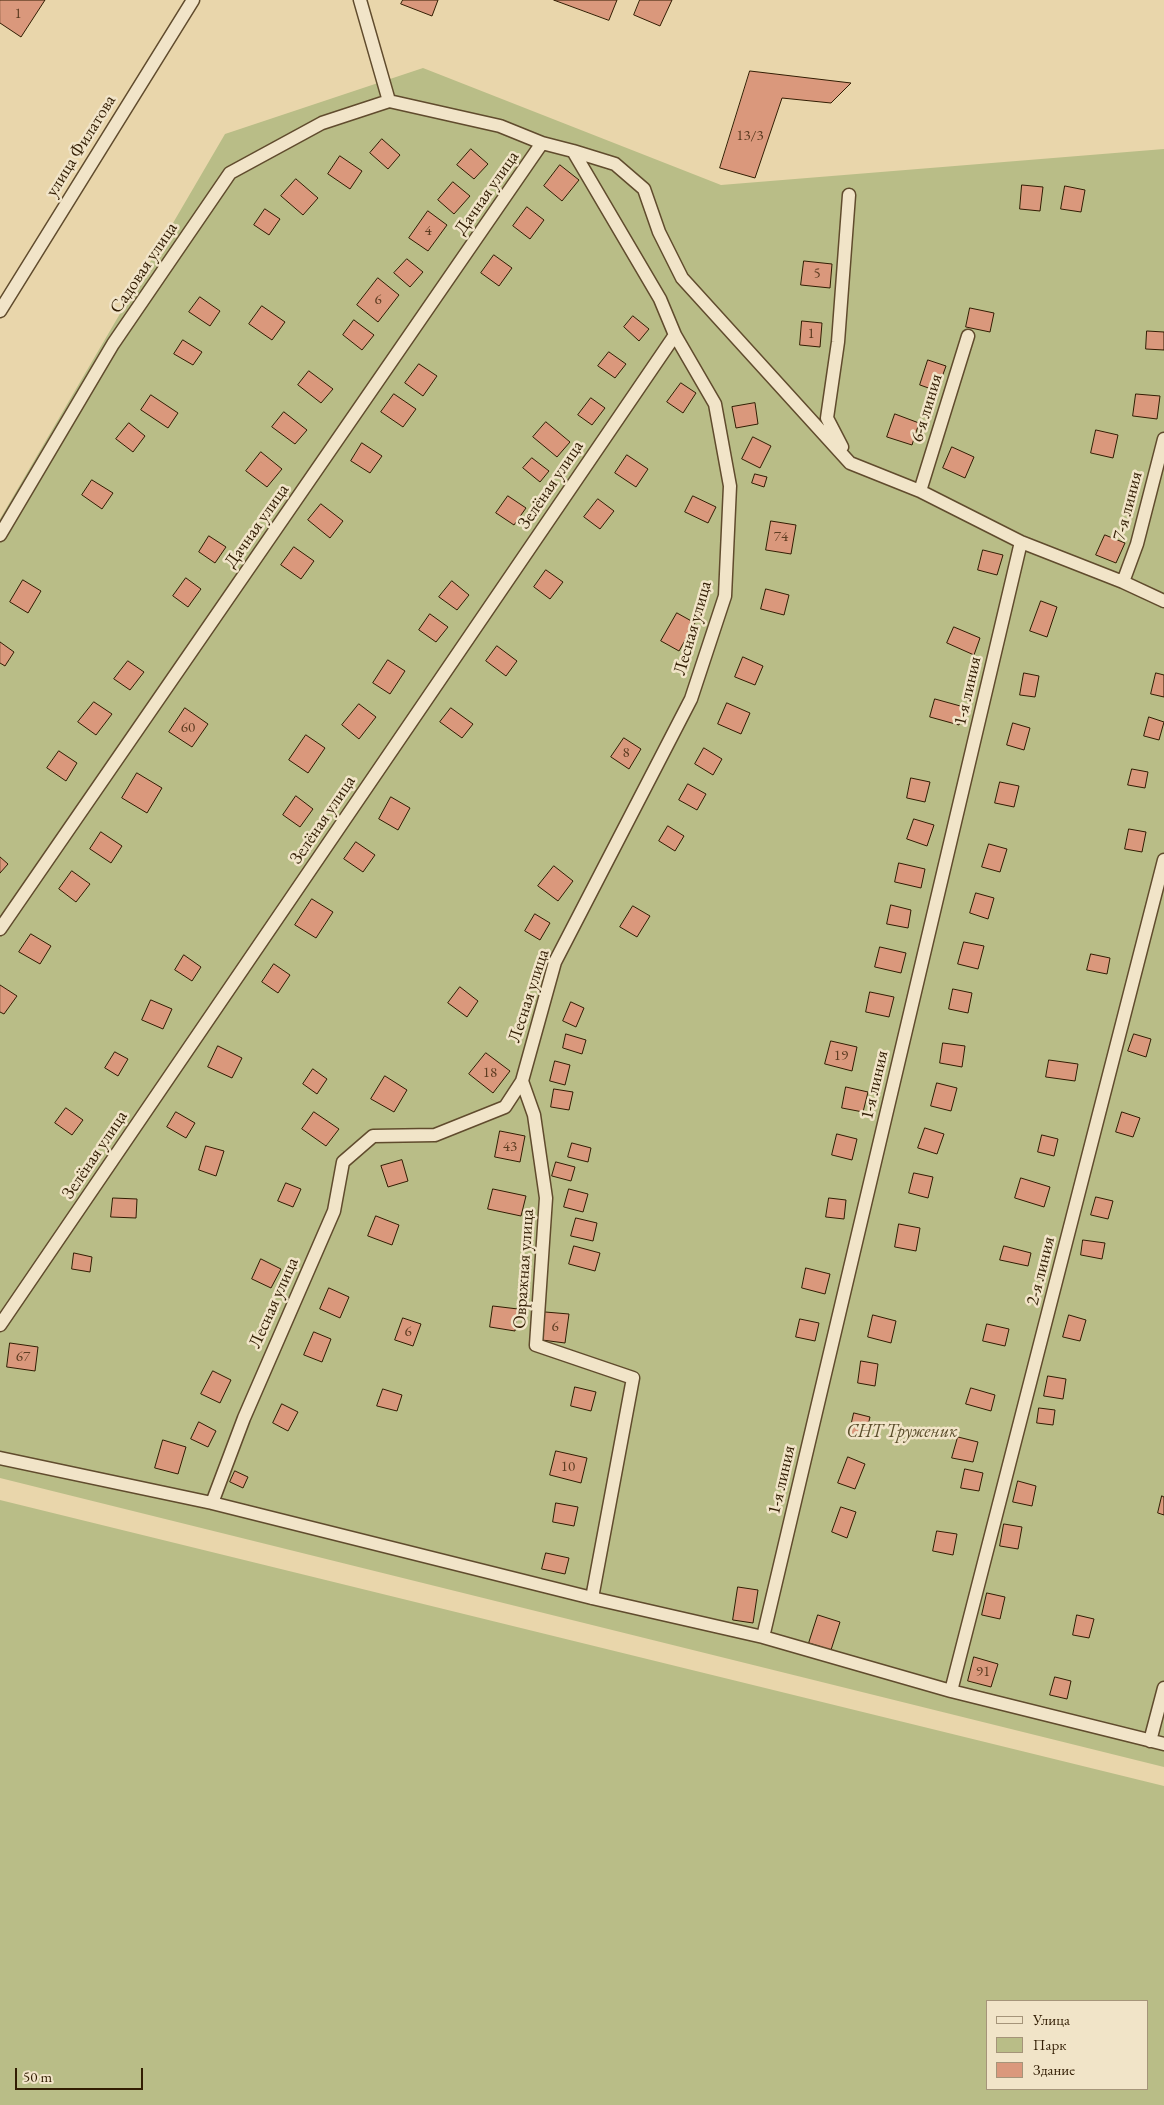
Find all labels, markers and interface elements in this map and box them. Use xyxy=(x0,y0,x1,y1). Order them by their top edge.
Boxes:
house number: 1 xyxy=(14,5,22,23)
street label: улица Филатова xyxy=(41,91,121,201)
house number: 13/3 xyxy=(736,127,764,145)
street label: Дачная улица xyxy=(450,147,524,239)
street label: Садовая улица xyxy=(106,218,182,318)
house number: 4 xyxy=(424,222,432,240)
house number: 5 xyxy=(813,265,821,283)
house number: 6 xyxy=(374,291,382,309)
house number: 1 xyxy=(807,325,815,343)
street label: 6-я линия xyxy=(906,371,948,445)
street label: Зелёная улица xyxy=(513,437,589,533)
street label: 7-я линия xyxy=(1108,469,1148,543)
street label: Дачная улица xyxy=(220,480,294,572)
house number: 74 xyxy=(774,528,788,546)
street label: Лесная улица xyxy=(669,578,717,678)
street label: 1-я линия xyxy=(950,654,986,728)
house number: 60 xyxy=(181,719,195,737)
house number: 8 xyxy=(622,744,630,762)
street label: Зелёная улица xyxy=(285,772,361,868)
street label: Лесная улица xyxy=(504,947,554,1045)
house number: 19 xyxy=(834,1047,848,1065)
street label: 1-я линия xyxy=(857,1048,893,1122)
house number: 18 xyxy=(483,1064,497,1082)
street label: Зелёная улица xyxy=(57,1107,133,1203)
house number: 43 xyxy=(503,1138,517,1156)
street label: Овражная улица xyxy=(509,1208,539,1330)
street label: 2-я линия xyxy=(1022,1234,1060,1308)
street label: Лесная улица xyxy=(244,1254,304,1352)
house number: 6 xyxy=(551,1318,559,1336)
house number: 6 xyxy=(404,1323,412,1341)
house number: 67 xyxy=(16,1348,30,1366)
park label: СНТ Труженик xyxy=(847,1421,957,1443)
street label: 1-я линия xyxy=(764,1443,800,1517)
house number: 10 xyxy=(561,1458,575,1476)
house number: 91 xyxy=(976,1663,990,1681)
legend xyxy=(986,2000,1149,2090)
text: Улица xyxy=(1033,2010,1070,2029)
text: Парк xyxy=(1033,2035,1066,2054)
scale bar xyxy=(18,2058,145,2090)
text: Здание xyxy=(1033,2060,1075,2079)
text: 50 m xyxy=(23,2067,52,2086)

